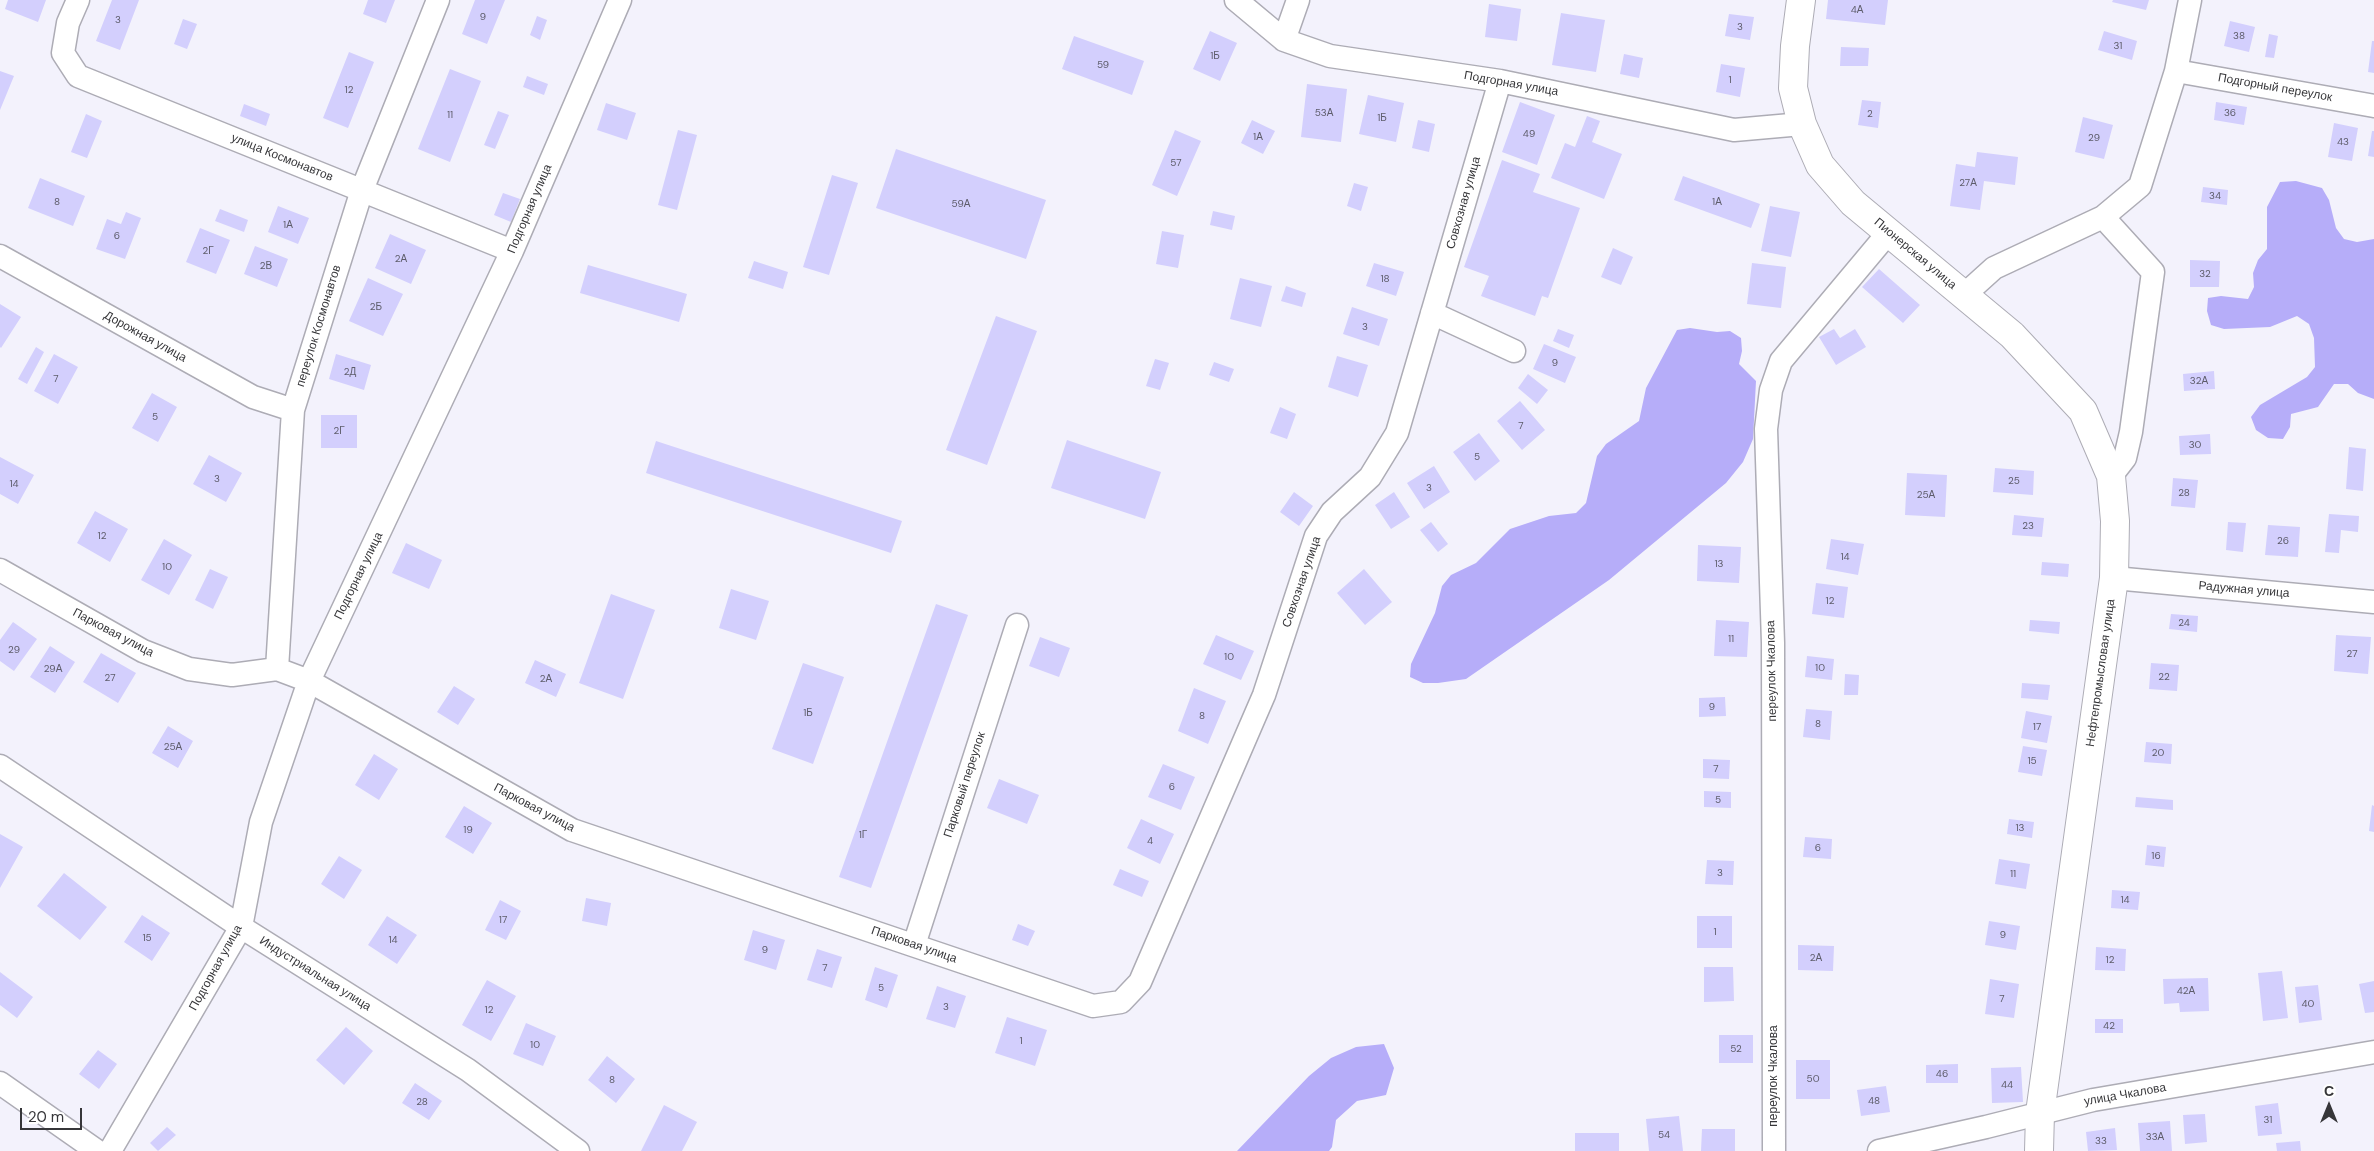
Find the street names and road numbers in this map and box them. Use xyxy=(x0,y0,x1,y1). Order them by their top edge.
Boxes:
street label: Подгорная улица xyxy=(1463,69,1559,99)
street label: Подгорный переулок xyxy=(2217,71,2333,105)
street label: улица Космонавтов xyxy=(229,131,335,185)
street label: Совхозная улица xyxy=(1444,155,1484,251)
street label: Подгорная улица xyxy=(505,162,555,256)
street label: Пионерская улица xyxy=(1871,215,1959,293)
street label: переулок Космонавтов xyxy=(294,263,344,389)
street label: Дорожная улица xyxy=(101,308,189,366)
street label: Подгорная улица xyxy=(332,530,386,622)
street label: Совхозная улица xyxy=(1280,534,1324,630)
street label: Радужная улица xyxy=(2198,579,2290,601)
street label: Нефтепромысловая улица xyxy=(2083,598,2119,748)
street label: Парковая улица xyxy=(70,606,156,660)
street label: переулок Чкалова xyxy=(1764,620,1780,722)
street label: Парковый переулок xyxy=(941,730,989,840)
street label: Парковая улица xyxy=(491,781,577,835)
street label: Подгорная улица xyxy=(187,923,245,1013)
street label: Парковая улица xyxy=(869,924,959,966)
street label: Индустриальная улица xyxy=(257,934,373,1014)
street label: переулок Чкалова xyxy=(1767,1025,1781,1127)
street label: улица Чкалова xyxy=(2083,1081,2167,1109)

